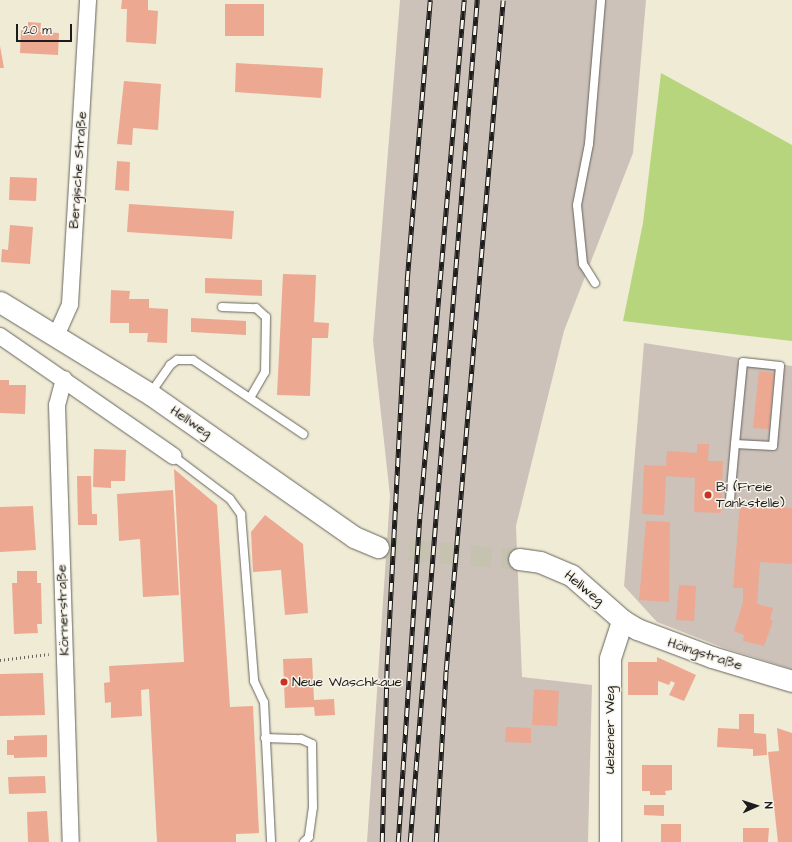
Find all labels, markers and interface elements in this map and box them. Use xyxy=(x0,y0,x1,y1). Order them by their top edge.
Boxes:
scale bar xyxy=(18,16,74,42)
text: 20 m xyxy=(23,22,52,39)
street label: Bergische Straße xyxy=(66,111,90,229)
street label: Hellweg xyxy=(167,402,215,442)
place label: B1 (Freie Tankstelle) xyxy=(716,479,785,512)
marker: B1 (Freie Tankstelle) xyxy=(703,490,713,500)
street label: Körnerstraße xyxy=(53,564,73,656)
street label: Hellweg xyxy=(561,567,607,609)
street label: Höingstraße xyxy=(665,634,745,674)
place label: Neue Waschkaue xyxy=(292,674,402,690)
marker: Neue Waschkaue xyxy=(279,677,289,687)
street label: Uelzener Weg xyxy=(602,686,618,774)
north arrow xyxy=(736,786,776,826)
text: N xyxy=(761,802,776,809)

